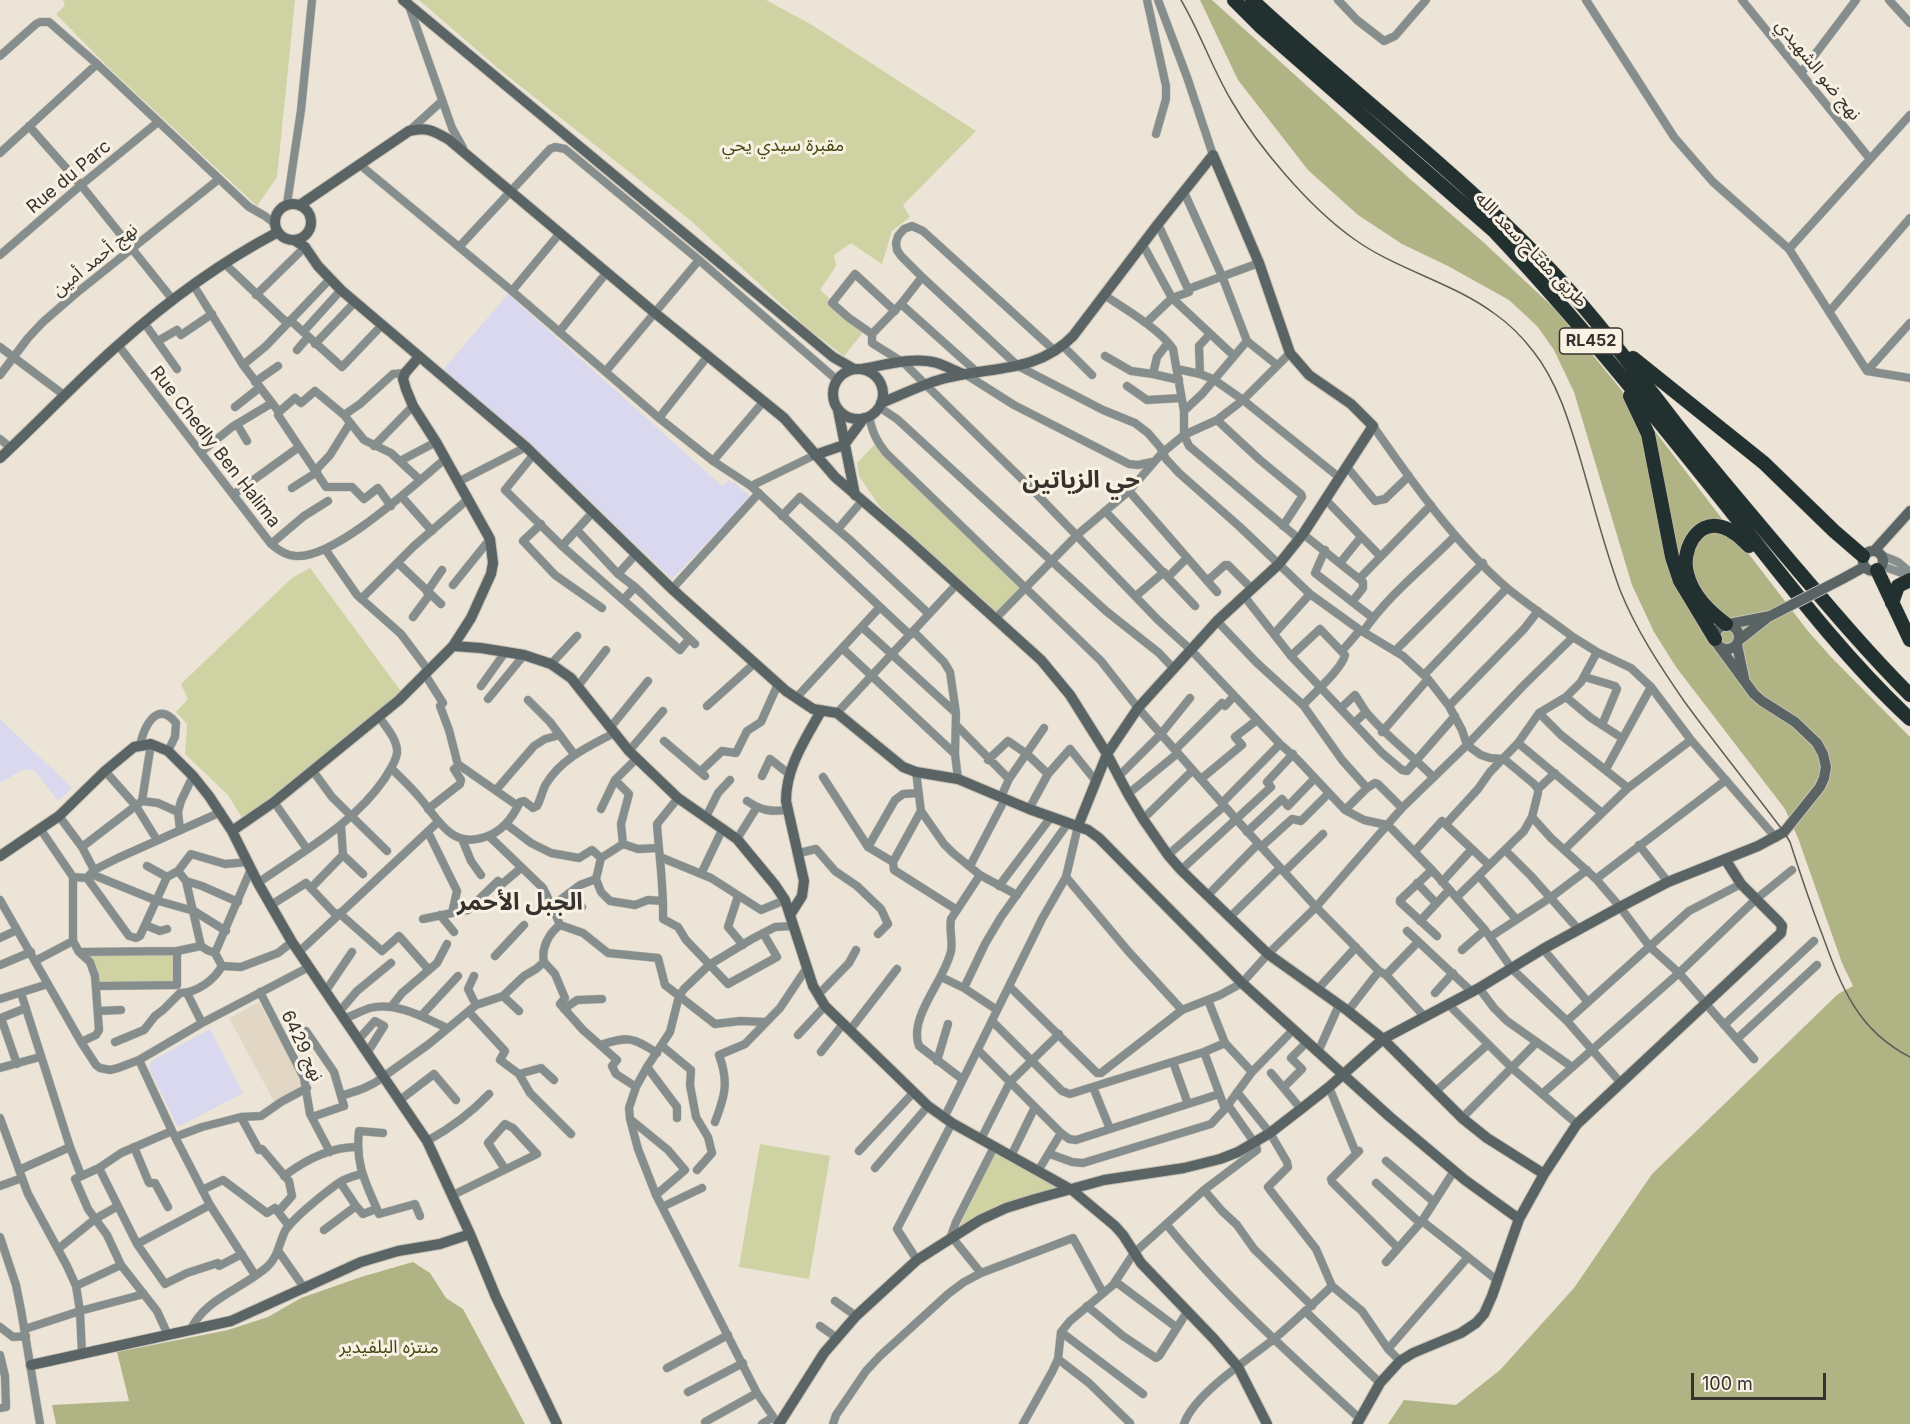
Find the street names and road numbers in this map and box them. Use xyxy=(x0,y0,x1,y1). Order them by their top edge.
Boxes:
street label: نهج ضو الشهيدي xyxy=(1771,15,1865,125)
street label: Rue du Parc xyxy=(23,136,115,218)
street label: طريق مفتاح سعد الله xyxy=(1470,188,1592,312)
street label: نهج أحمد أمين xyxy=(48,219,142,301)
road number: RL452 xyxy=(1560,328,1622,354)
street label: Rue Chedly Ben Halima xyxy=(145,362,285,532)
street label: نهج 6429 xyxy=(276,1007,328,1085)

